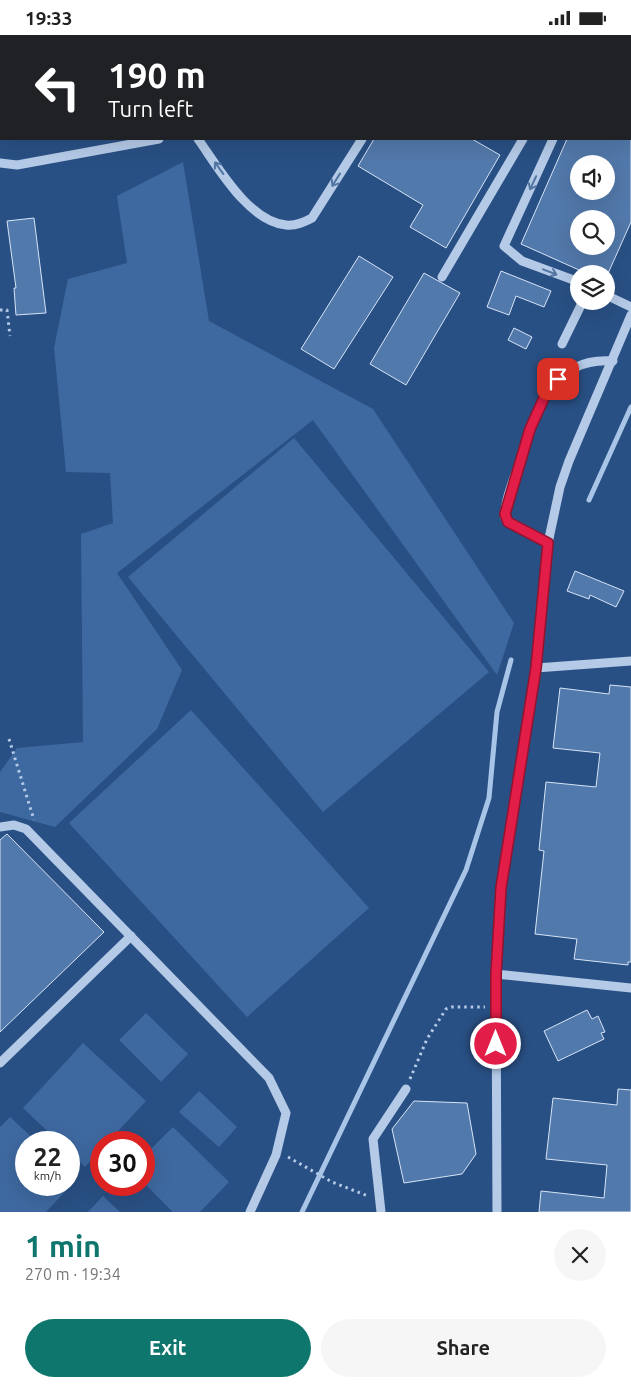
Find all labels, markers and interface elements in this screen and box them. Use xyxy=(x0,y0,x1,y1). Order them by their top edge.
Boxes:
text: 19:33 xyxy=(25,7,73,29)
icon: left xyxy=(25,55,90,120)
text: 190 m xyxy=(108,55,206,95)
text: Turn left xyxy=(108,96,193,121)
map controls xyxy=(570,155,615,310)
button: sound xyxy=(570,155,615,200)
one-way arrow xyxy=(214,162,224,176)
one-way arrow xyxy=(331,173,341,187)
one-way arrow xyxy=(527,175,537,190)
button: search xyxy=(570,210,615,255)
button: layers xyxy=(570,265,615,310)
one-way arrow xyxy=(542,267,557,277)
pin xyxy=(537,358,579,400)
icon: arrive xyxy=(544,365,572,393)
position arrow xyxy=(469,1017,521,1069)
speed limit sign: 30 xyxy=(90,1131,155,1196)
text: 22 xyxy=(33,1143,62,1171)
text: km/h xyxy=(34,1169,61,1182)
text: 1 min xyxy=(25,1229,101,1263)
button: close xyxy=(554,1229,606,1281)
text: 270 m · 19:34 xyxy=(25,1265,121,1283)
button: Exit xyxy=(25,1319,311,1377)
button: Share xyxy=(321,1319,606,1377)

